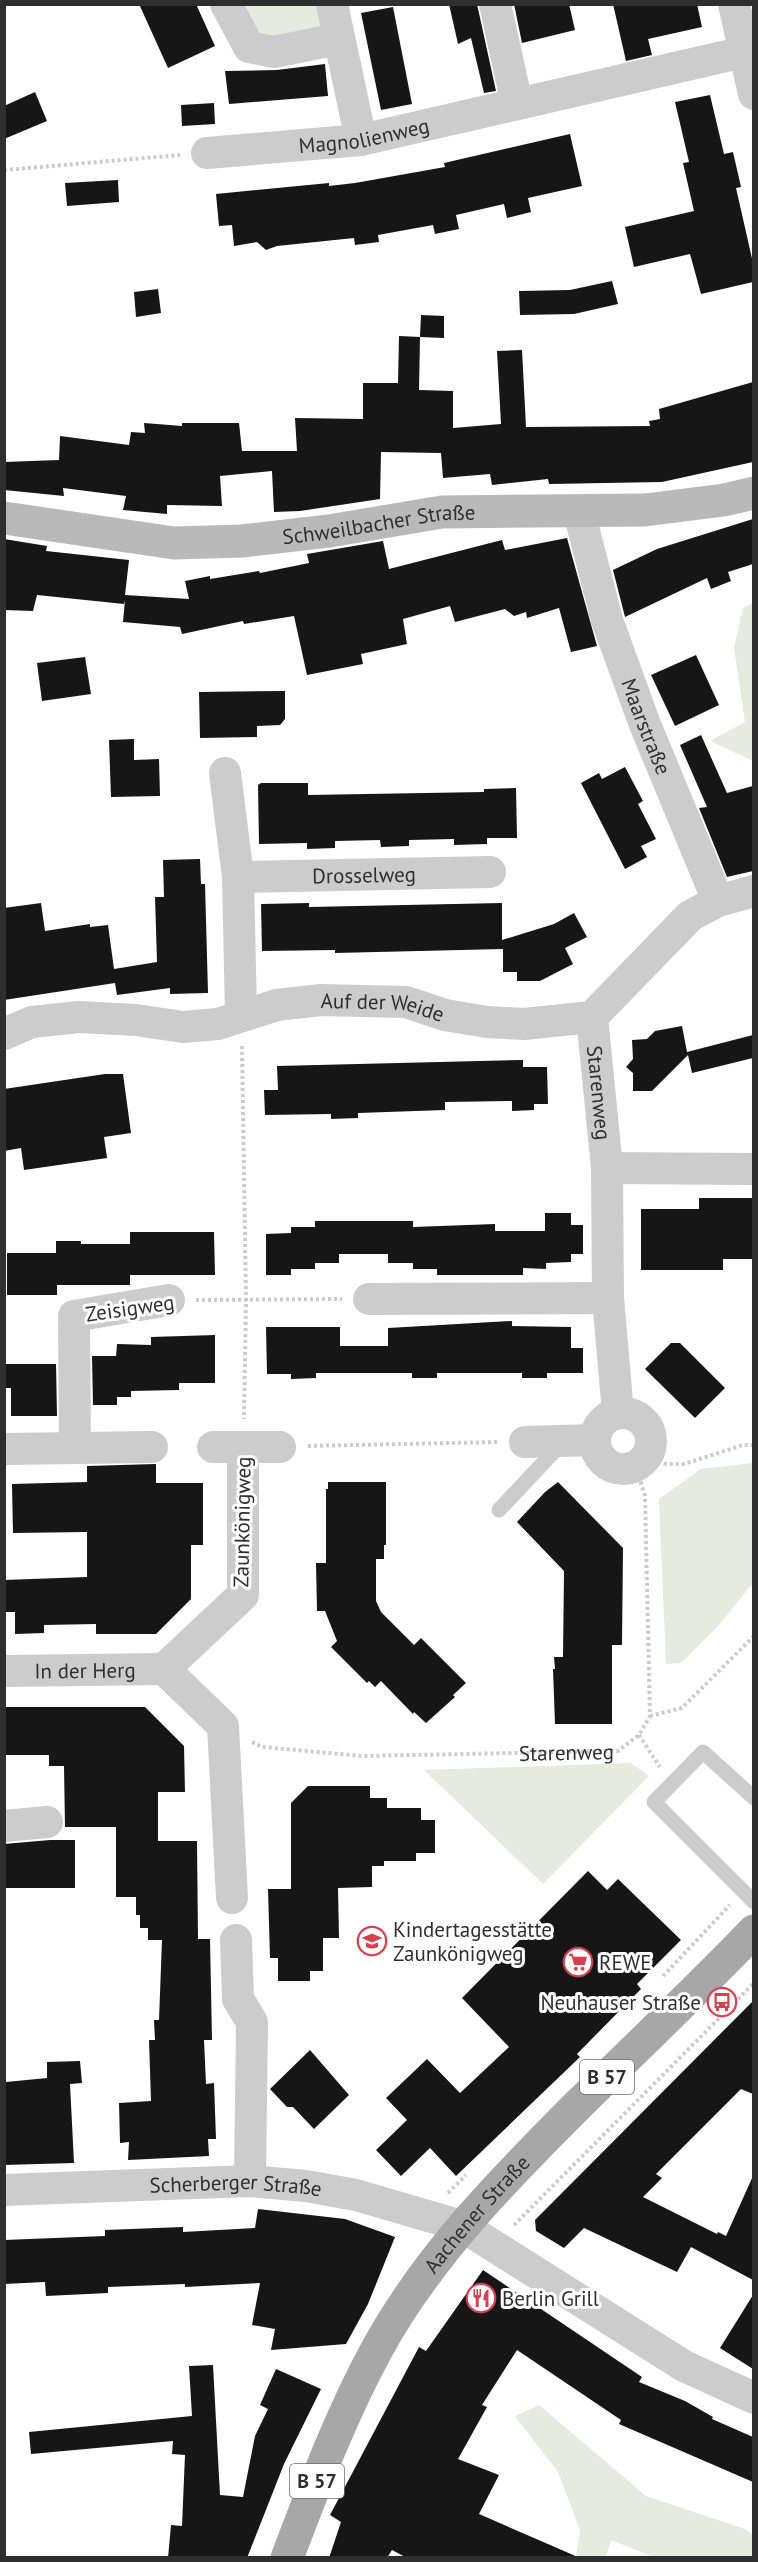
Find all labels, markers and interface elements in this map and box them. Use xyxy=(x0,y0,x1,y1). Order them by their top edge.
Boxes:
street label: Magnolienweg xyxy=(298,111,432,159)
street label: Schweilbacher Straße xyxy=(281,498,476,550)
street label: Maarstraße xyxy=(616,674,678,778)
street label: Drosselweg xyxy=(312,860,416,889)
street label: Auf der Weide xyxy=(320,986,448,1027)
street label: Starenweg xyxy=(581,1044,618,1141)
street label: Zeisigweg xyxy=(84,1288,176,1328)
street label: Zaunkönigweg xyxy=(227,1456,257,1588)
street label: In der Herg xyxy=(34,1656,136,1684)
street label: Starenweg xyxy=(519,1738,614,1766)
place label: Kindertagesstätte Zaunkönigweg xyxy=(393,1916,552,1967)
school or university icon: Kindertagesstätte Zaunkönigweg xyxy=(356,1925,388,1957)
supermarket icon: REWE xyxy=(562,1946,594,1978)
place label: REWE xyxy=(599,1949,651,1976)
bus stop icon: Neuhauser Straße xyxy=(706,1986,738,2018)
place label: Neuhauser Straße xyxy=(540,1989,701,2016)
road number: B 57 xyxy=(580,2060,634,2094)
street label: Aachener Straße xyxy=(417,2149,535,2278)
street label: Scherberger Straße xyxy=(149,2167,324,2202)
restaurant icon: Berlin Grill xyxy=(465,2282,497,2314)
place label: Berlin Grill xyxy=(502,2285,599,2312)
road number: B 57 xyxy=(290,2464,344,2498)

